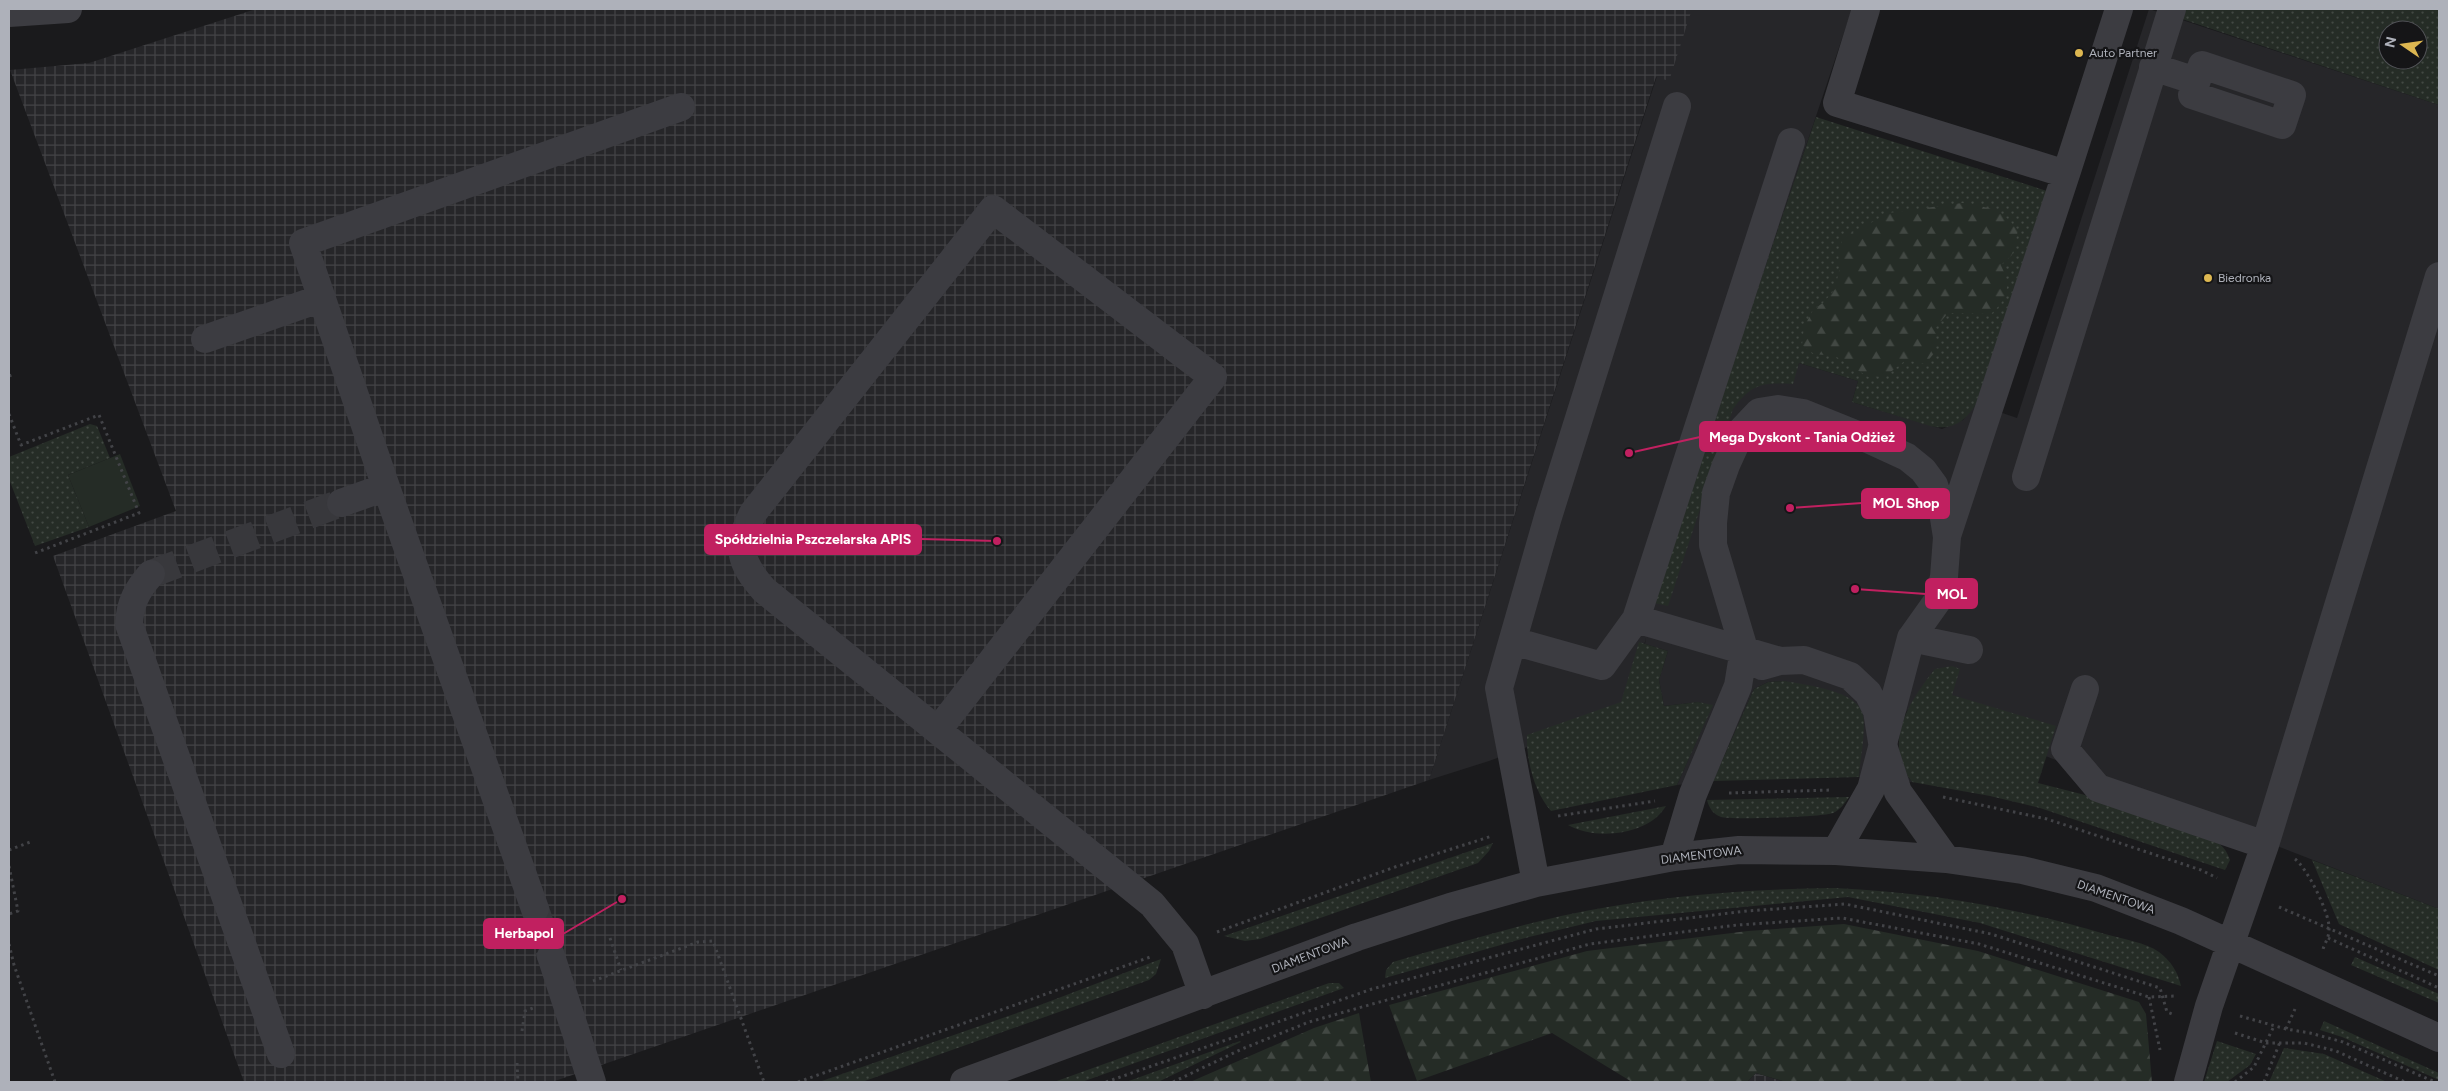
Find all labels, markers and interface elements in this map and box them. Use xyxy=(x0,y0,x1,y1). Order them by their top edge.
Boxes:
north arrow xyxy=(2378,20,2428,70)
text: N xyxy=(2381,35,2400,49)
place label: Auto Partner xyxy=(2089,46,2157,60)
marker: Auto Partner xyxy=(2073,47,2085,59)
place label: Biedronka xyxy=(2218,271,2271,285)
marker: Biedronka xyxy=(2202,272,2214,284)
callout: Mega Dyskont - Tania Odżież xyxy=(1700,422,1905,451)
text: Mega Dyskont - Tania Odżież xyxy=(1709,429,1895,446)
callout: MOL Shop xyxy=(1862,489,1949,518)
text: MOL Shop xyxy=(1873,495,1939,512)
callout: Spółdzielnia Pszczelarska APIS xyxy=(705,525,921,554)
text: Spółdzielnia Pszczelarska APIS xyxy=(715,531,911,548)
callout: MOL xyxy=(1926,579,1977,608)
text: MOL xyxy=(1937,586,1968,603)
street label: DIAMENTOWA xyxy=(1660,843,1742,867)
street label: DIAMENTOWA xyxy=(2075,877,2157,917)
callout: Herbapol xyxy=(484,919,563,948)
text: Herbapol xyxy=(494,925,554,942)
street label: DIAMENTOWA xyxy=(1270,934,1350,976)

